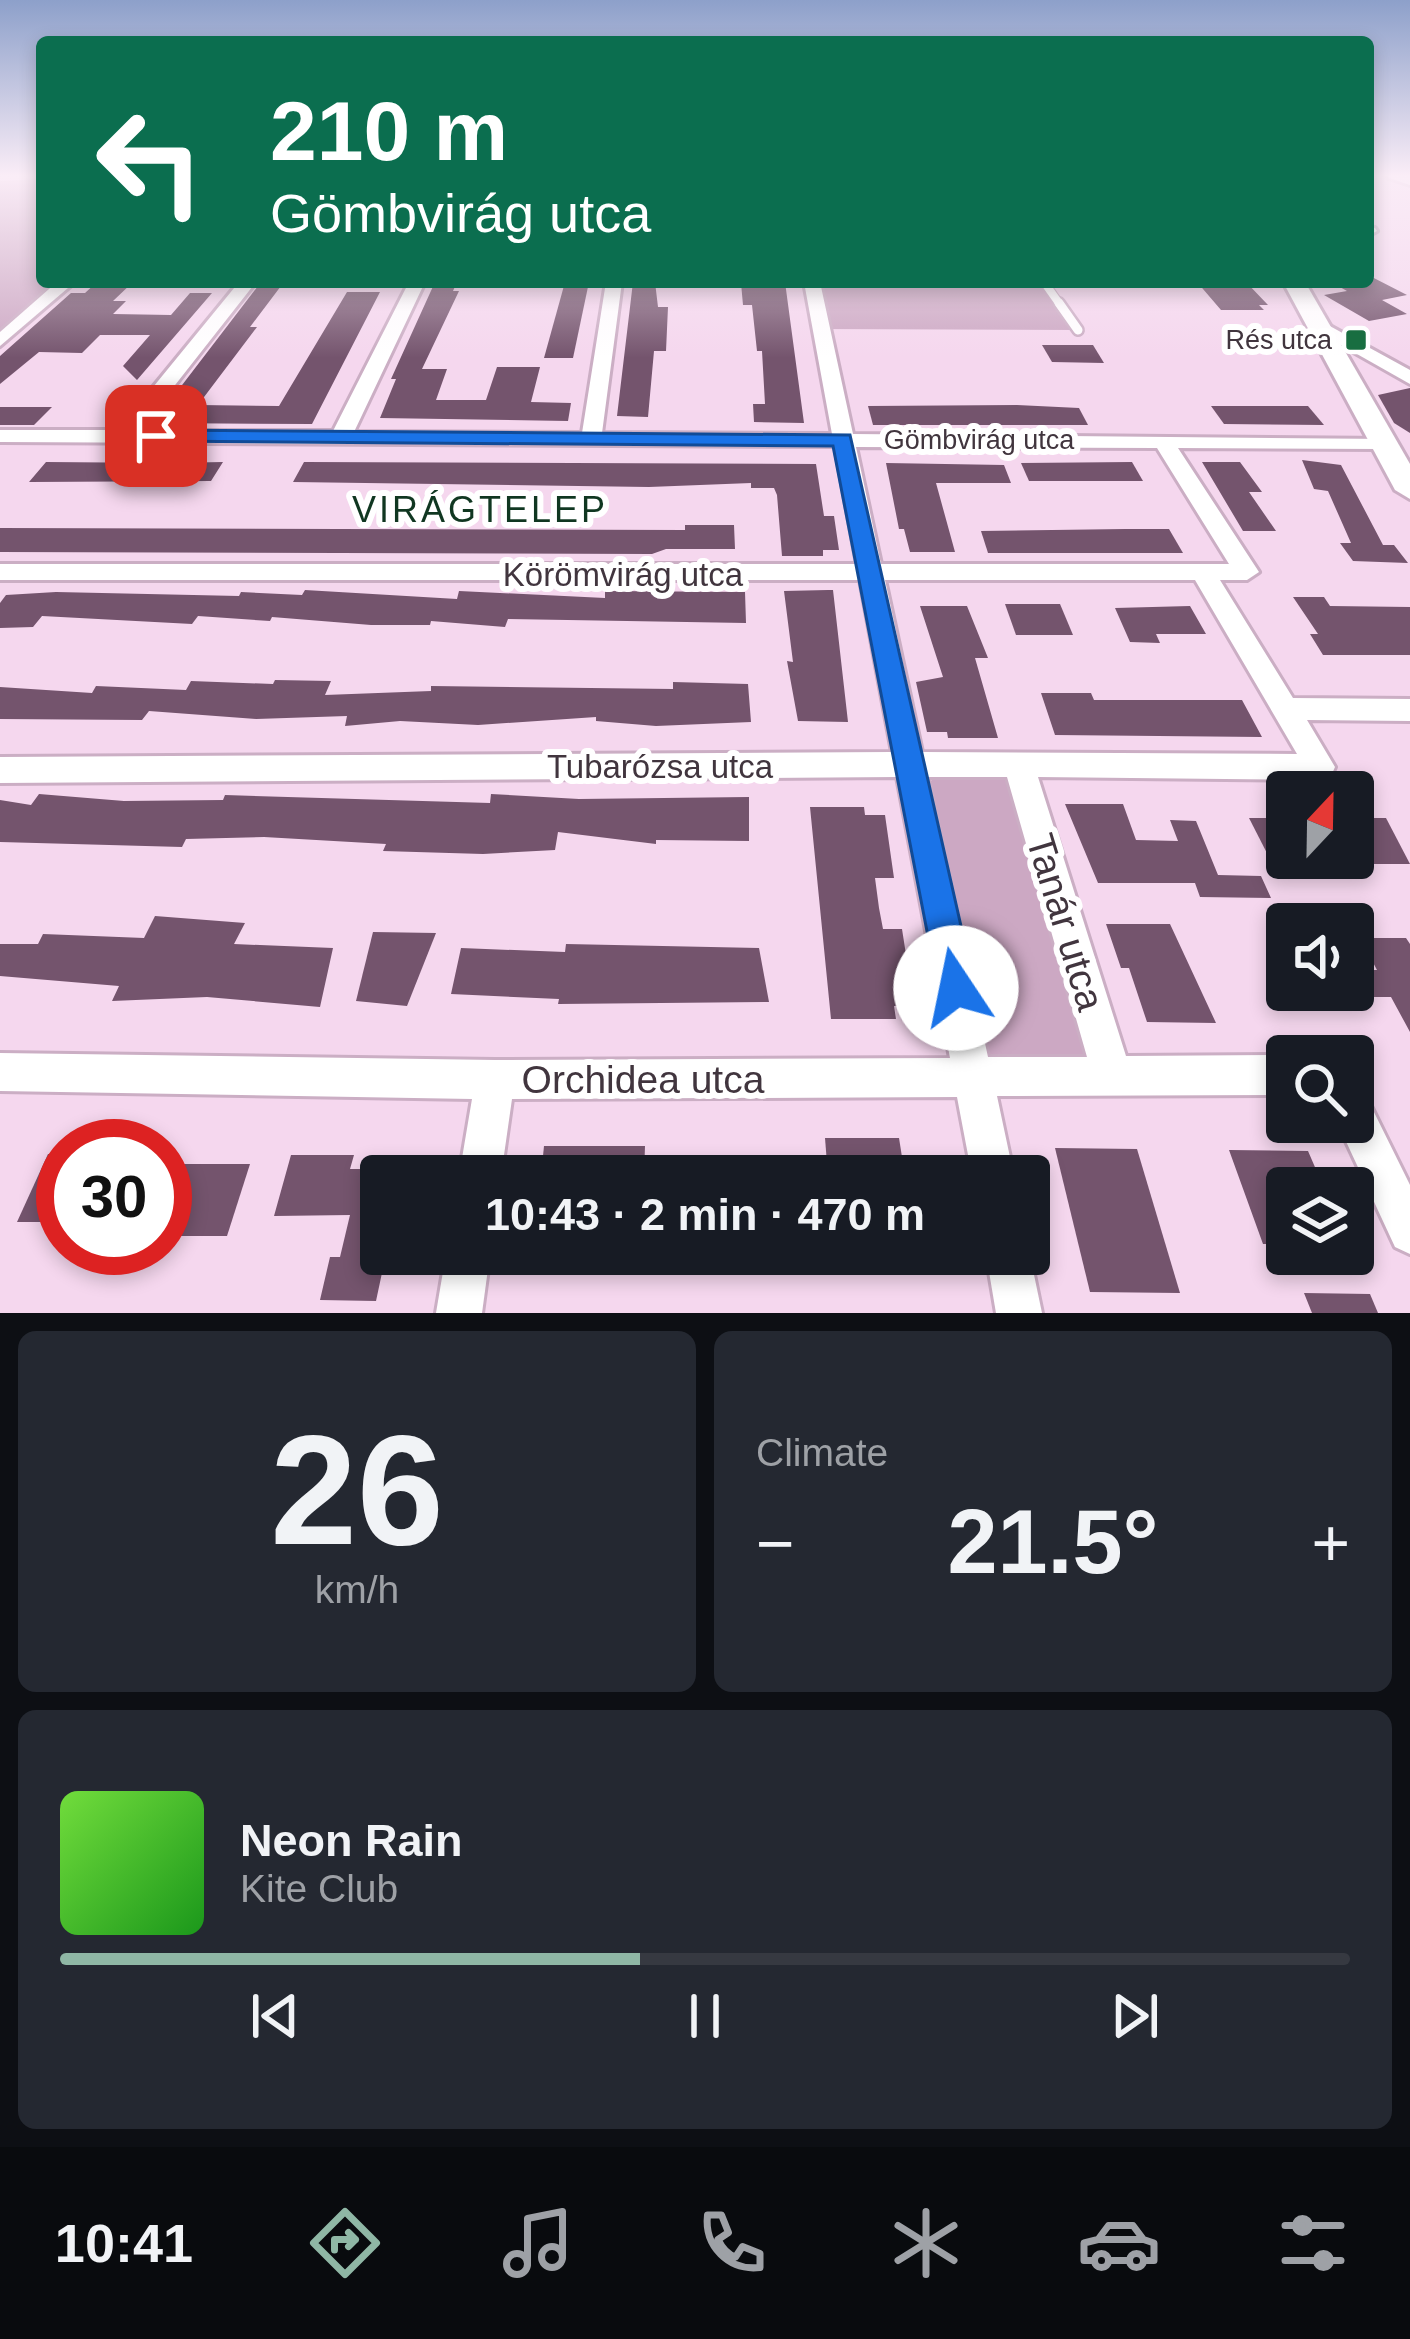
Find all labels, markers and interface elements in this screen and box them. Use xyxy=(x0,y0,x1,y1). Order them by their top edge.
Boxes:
icon: left xyxy=(72,84,228,240)
text: 210 m xyxy=(270,84,508,178)
text: Gömbvirág utca xyxy=(270,183,651,243)
place label: Rés utca xyxy=(1225,325,1333,355)
marker: Rés utca xyxy=(1343,327,1369,353)
pin xyxy=(105,385,207,487)
icon: arrive xyxy=(123,403,189,469)
street label: Gömbvirág utca xyxy=(884,425,1075,455)
district label: VIRÁGTELEP xyxy=(352,489,608,530)
street label: Körömvirág utca xyxy=(503,556,744,593)
street label: Tubarózsa utca xyxy=(547,748,774,785)
north arrow xyxy=(1266,771,1374,879)
map controls xyxy=(1266,771,1374,1275)
street label: Tanár utca xyxy=(1018,829,1113,1016)
button: sound xyxy=(1266,903,1374,1011)
position arrow xyxy=(893,925,1019,1051)
button: search xyxy=(1266,1035,1374,1143)
street label: Orchidea utca xyxy=(522,1058,765,1101)
speed limit sign: 30 xyxy=(36,1119,192,1275)
button: layers xyxy=(1266,1167,1374,1275)
text: 10:43 · 2 min · 470 m xyxy=(485,1189,925,1240)
text: 26 xyxy=(270,1403,444,1577)
text: Climate xyxy=(756,1431,888,1474)
text: 21.5° xyxy=(947,1492,1159,1592)
text: − xyxy=(756,1506,795,1580)
text: + xyxy=(1311,1506,1350,1580)
text: km/h xyxy=(315,1568,399,1611)
text: Neon Rain xyxy=(240,1815,463,1866)
text: Kite Club xyxy=(240,1867,398,1910)
icon: previous xyxy=(242,1983,308,2049)
icon: pause xyxy=(672,1983,738,2049)
icon: next xyxy=(1102,1983,1168,2049)
icon: directions xyxy=(303,2201,387,2285)
icon: music xyxy=(496,2201,580,2285)
icon: phone xyxy=(690,2201,774,2285)
icon: climate xyxy=(884,2201,968,2285)
icon: car xyxy=(1077,2201,1161,2285)
icon: filters xyxy=(1271,2201,1355,2285)
text: 10:41 xyxy=(55,2213,193,2273)

